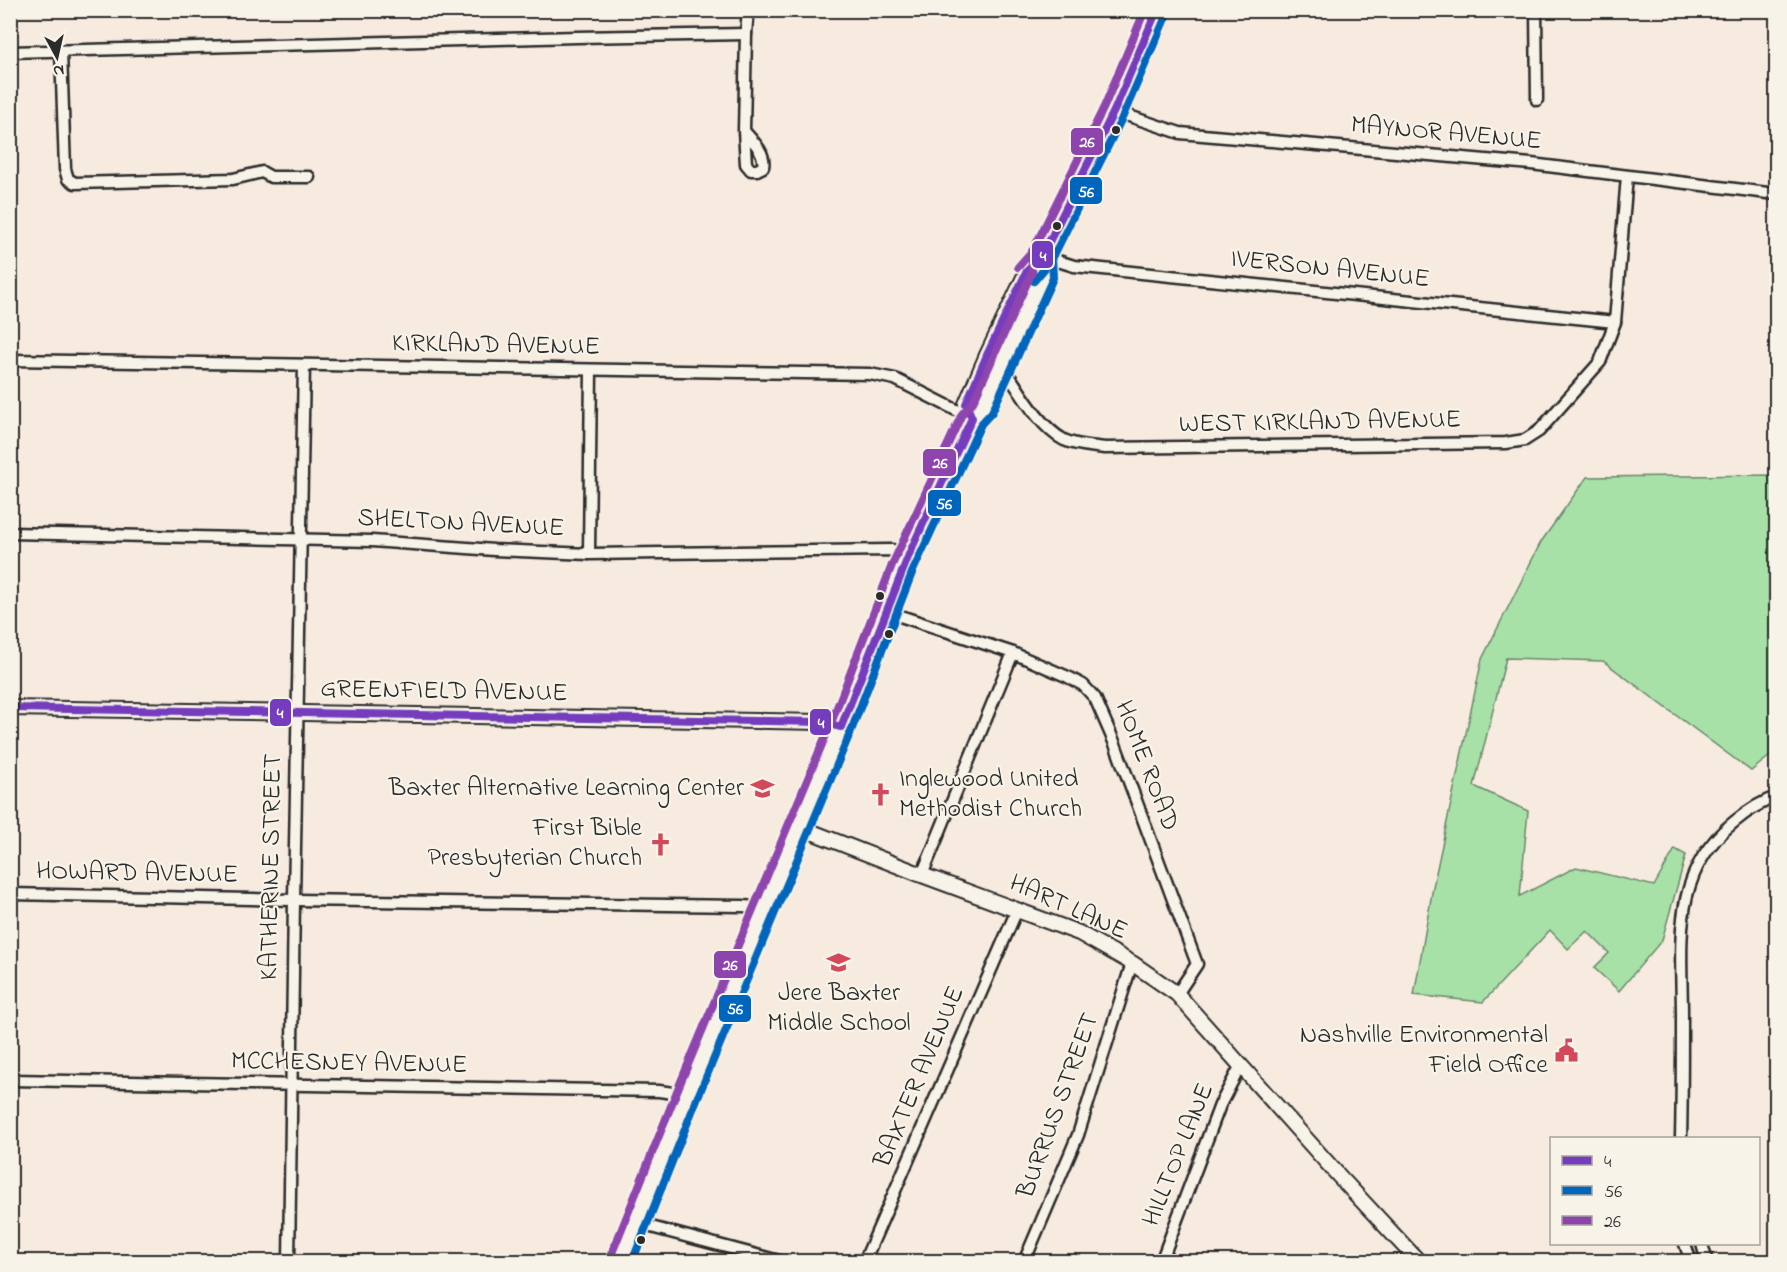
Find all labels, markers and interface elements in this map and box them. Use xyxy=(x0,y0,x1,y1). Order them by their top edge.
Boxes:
north arrow xyxy=(27,27,87,87)
text: N xyxy=(52,57,66,83)
street label: MAYNOR AVENUE xyxy=(1349,107,1543,161)
unlabelled marker xyxy=(1110,124,1122,136)
line badge: 26 xyxy=(1070,127,1104,156)
text: 26 xyxy=(1079,131,1095,155)
line badge: 56 xyxy=(1069,176,1103,205)
text: 56 xyxy=(1078,181,1095,205)
unlabelled marker xyxy=(1051,220,1063,232)
line badge: 4 xyxy=(1031,240,1054,269)
street label: IVERSON AVENUE xyxy=(1229,241,1431,299)
text: 4 xyxy=(1039,245,1047,269)
street label: KIRKLAND AVENUE xyxy=(392,325,600,367)
street label: WEST KIRKLAND AVENUE xyxy=(1179,402,1461,444)
line badge: 26 xyxy=(922,448,957,477)
text: 26 xyxy=(932,452,948,476)
line badge: 56 xyxy=(927,489,962,517)
text: 56 xyxy=(936,493,953,517)
street label: SHELTON AVENUE xyxy=(357,500,565,548)
unlabelled marker xyxy=(874,590,886,602)
unlabelled marker xyxy=(883,628,895,640)
street label: GREENFIELD AVENUE xyxy=(320,671,568,713)
street label: HOME ROAD xyxy=(1104,695,1188,837)
line badge: 4 xyxy=(269,698,292,727)
text: 4 xyxy=(276,702,284,726)
line badge: 4 xyxy=(809,708,832,736)
text: 4 xyxy=(817,712,825,736)
street label: KATHERINE STREET xyxy=(251,753,293,981)
place label: Inglewood United Methodist Church xyxy=(899,761,1082,829)
place label: Baxter Alternative Learning Center xyxy=(388,770,745,808)
school or university icon: Baxter Alternative Learning Center xyxy=(749,776,775,802)
church icon: Inglewood United Methodist Church xyxy=(868,782,894,808)
place label: First Bible Presbyterian Church xyxy=(428,810,642,878)
church icon: First Bible Presbyterian Church xyxy=(647,831,673,857)
street label: HOWARD AVENUE xyxy=(36,853,238,895)
street label: HART LANE xyxy=(1003,865,1133,951)
line badge: 26 xyxy=(713,950,747,979)
school or university icon: Jere Baxter Middle School xyxy=(826,950,852,976)
text: 26 xyxy=(722,954,738,978)
place label: Jere Baxter Middle School xyxy=(767,975,911,1043)
street label: BAXTER AVENUE xyxy=(864,980,975,1175)
line badge: 56 xyxy=(718,994,752,1023)
text: 56 xyxy=(727,998,744,1022)
street label: BURRUS STREET xyxy=(1008,1008,1110,1205)
place label: Nashville Environmental Field Office xyxy=(1300,1017,1548,1085)
public building icon: Nashville Environmental Field Office xyxy=(1553,1038,1579,1064)
street label: MCCHESNEY AVENUE xyxy=(230,1043,468,1085)
street label: HILLTOP LANE xyxy=(1133,1078,1225,1232)
legend xyxy=(1550,1137,1760,1245)
text: 4 xyxy=(1604,1150,1612,1176)
text: 56 xyxy=(1604,1180,1622,1206)
text: 26 xyxy=(1604,1210,1621,1236)
unlabelled marker xyxy=(635,1234,647,1246)

